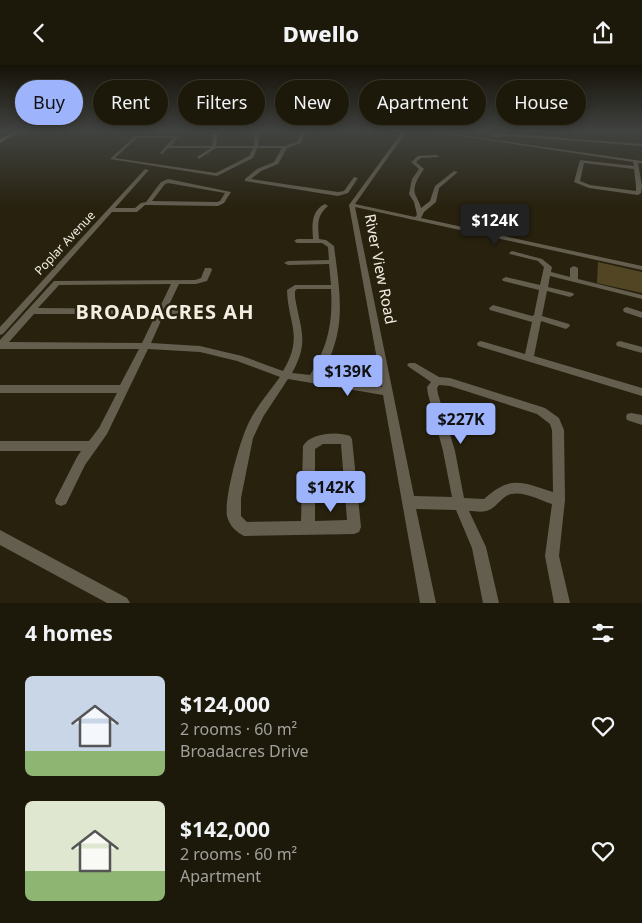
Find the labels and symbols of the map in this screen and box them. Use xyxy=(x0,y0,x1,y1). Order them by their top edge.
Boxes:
pin: $124K xyxy=(460,203,530,246)
street label: Poplar Avenue xyxy=(30,207,99,278)
street label: River View Road xyxy=(360,212,401,326)
district label: BROADACRES AH xyxy=(76,298,254,325)
pin: $139K xyxy=(313,355,383,397)
pin: $227K xyxy=(426,403,496,445)
pin: $142K xyxy=(296,471,366,513)

